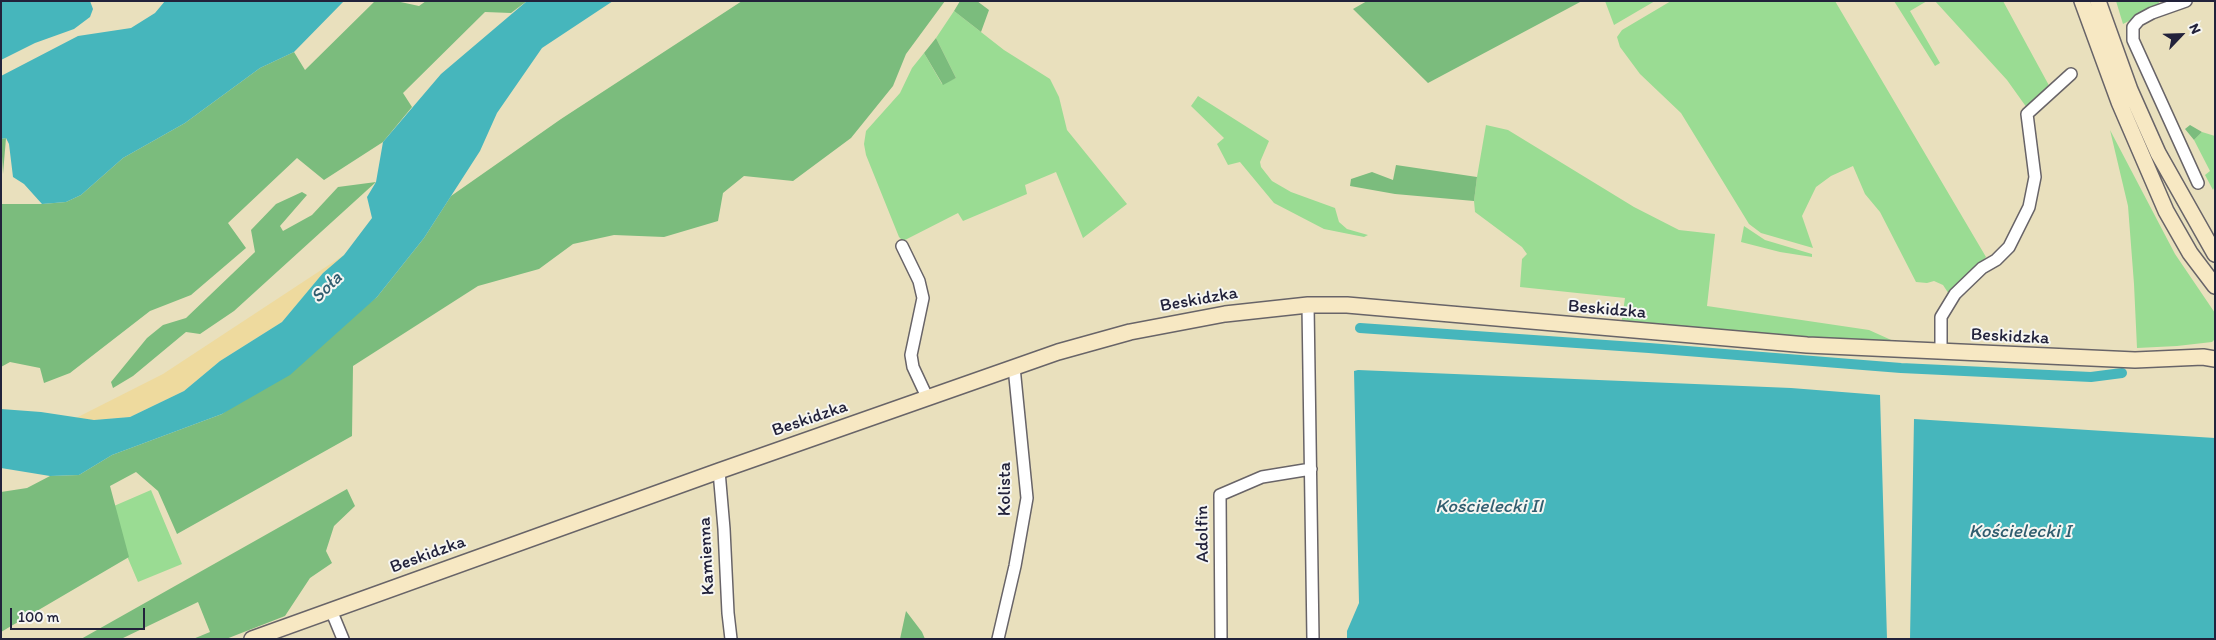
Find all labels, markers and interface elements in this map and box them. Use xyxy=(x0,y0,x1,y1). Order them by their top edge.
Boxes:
north arrow xyxy=(2156,10,2206,60)
text: N xyxy=(2185,21,2205,36)
water label: Soła xyxy=(306,267,348,309)
street label: Beskidzka xyxy=(1158,283,1240,317)
street label: Beskidzka xyxy=(1567,296,1647,324)
street label: Beskidzka xyxy=(1970,324,2050,350)
street label: Beskidzka xyxy=(769,396,851,442)
street label: Kolista xyxy=(994,462,1016,516)
water label: Kościelecki II xyxy=(1435,496,1543,518)
street label: Adolfin xyxy=(1192,505,1214,563)
street label: Kamienna xyxy=(694,516,720,596)
water label: Kościelecki I xyxy=(1969,521,2071,543)
street label: Beskidzka xyxy=(387,531,469,579)
scale bar xyxy=(12,598,148,630)
text: 100 m xyxy=(18,608,59,626)

